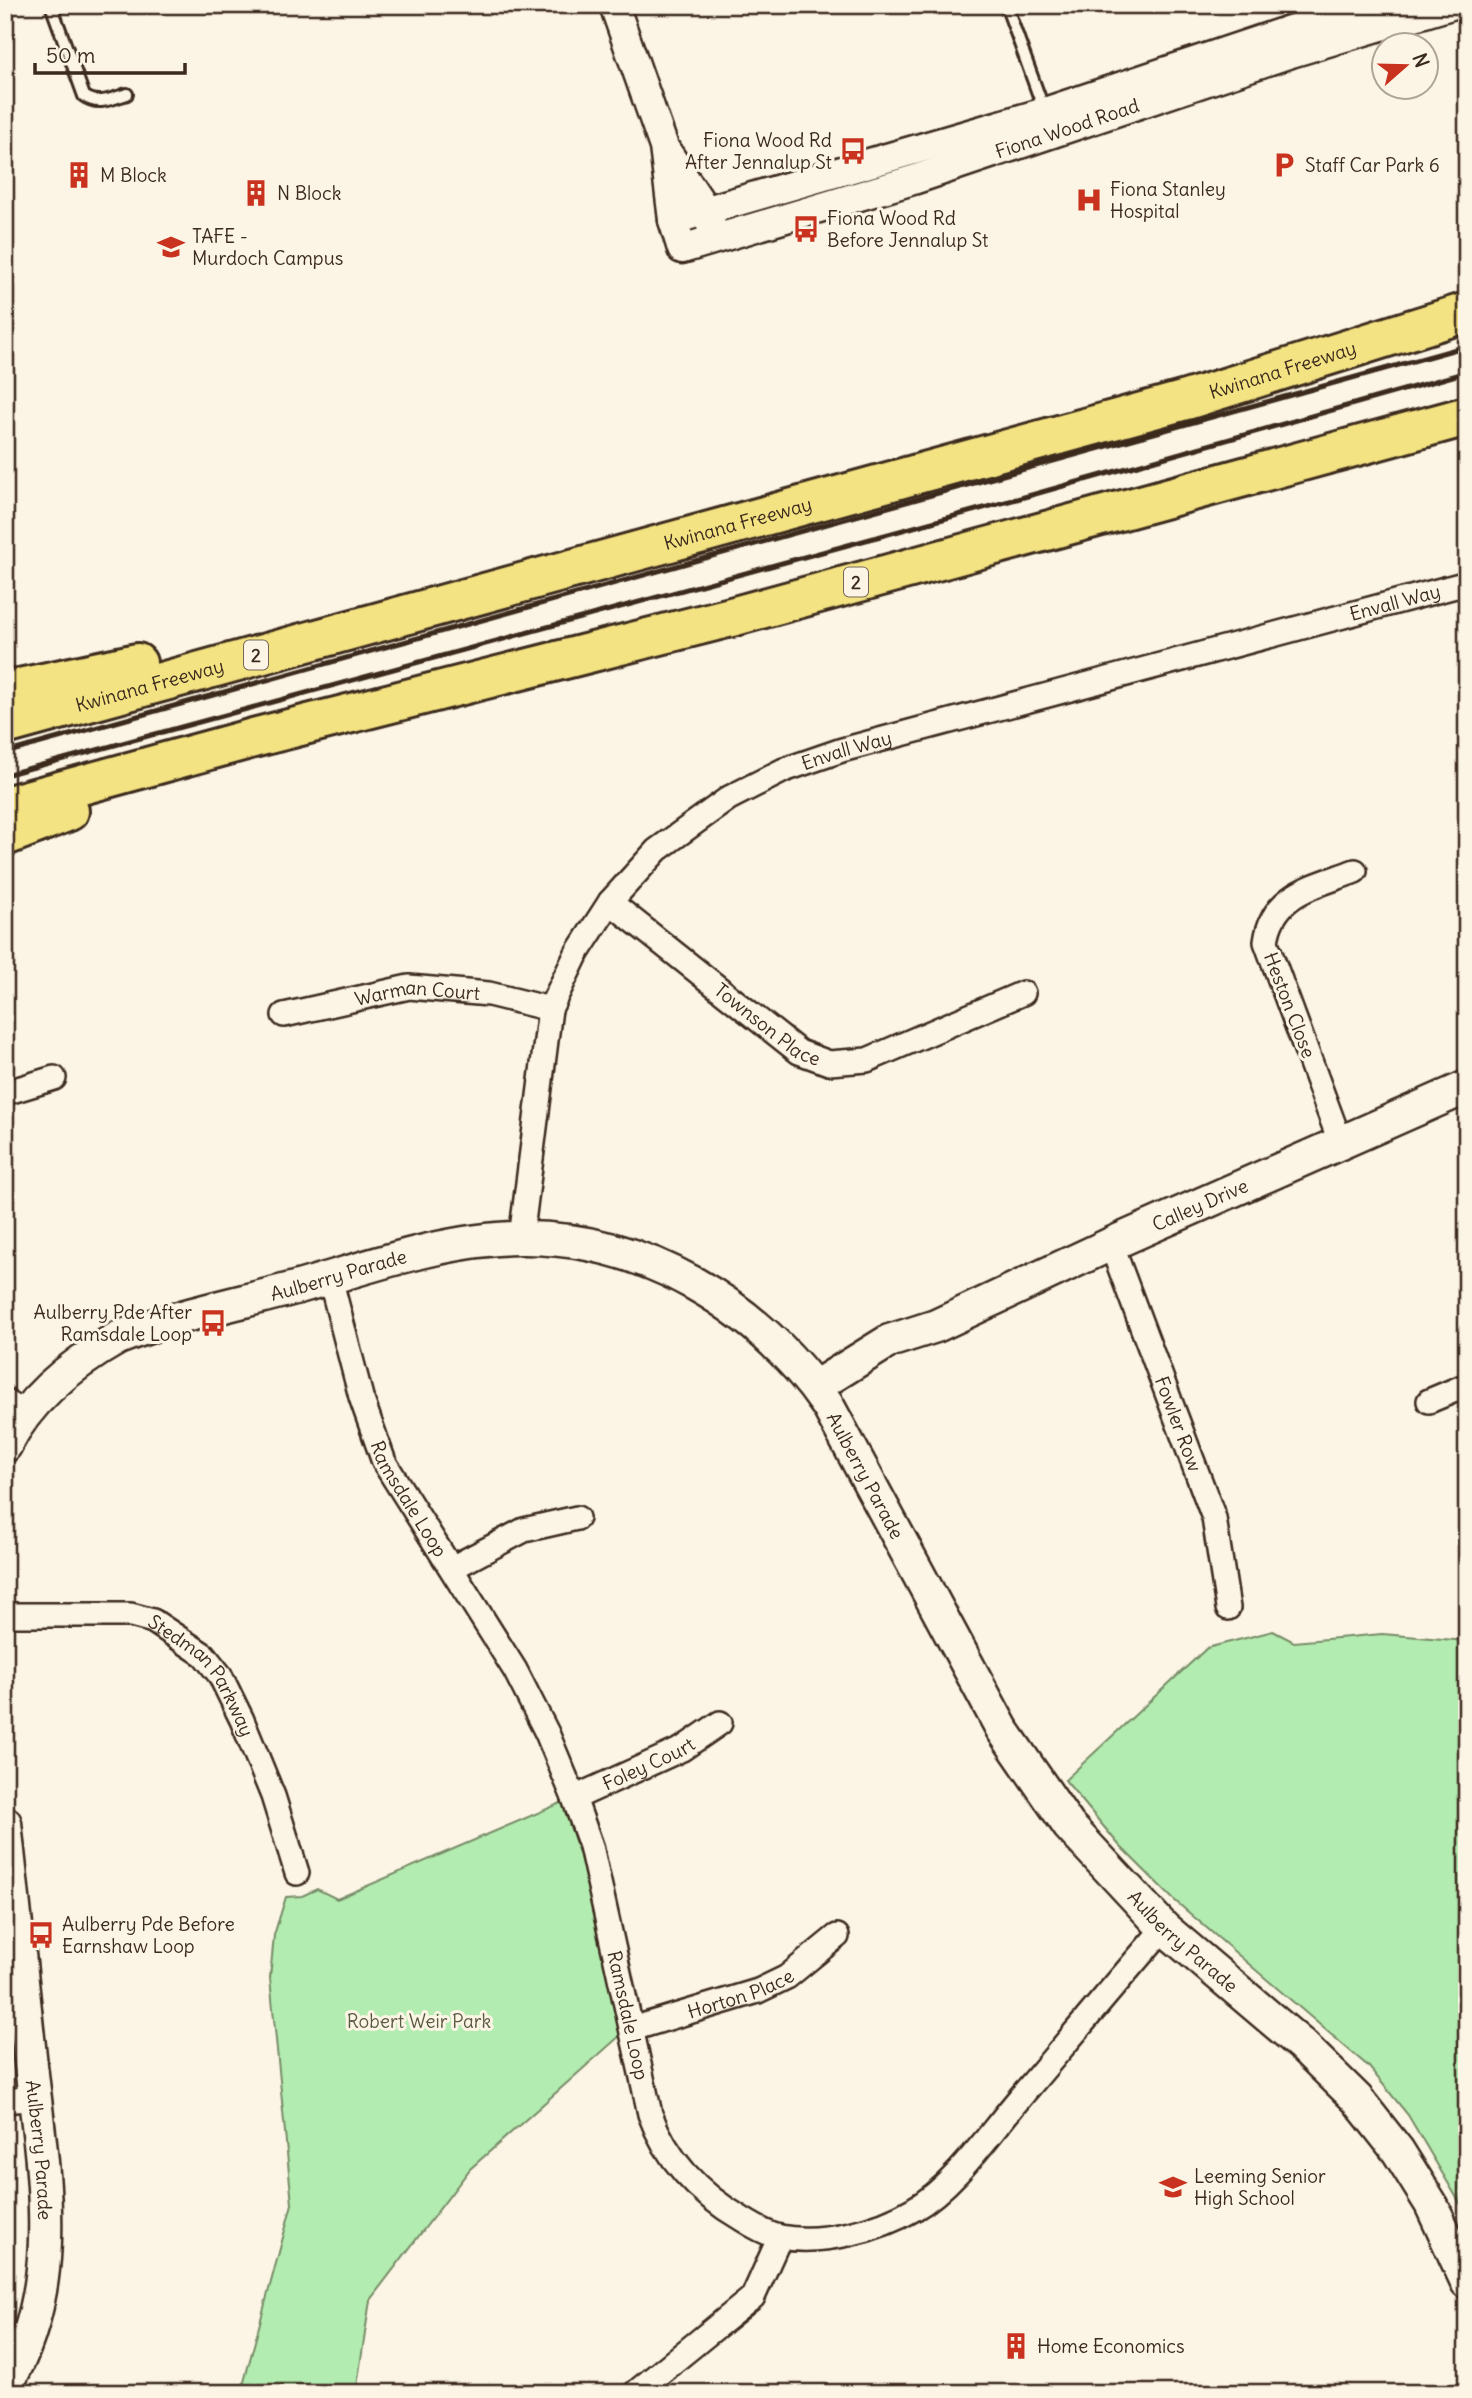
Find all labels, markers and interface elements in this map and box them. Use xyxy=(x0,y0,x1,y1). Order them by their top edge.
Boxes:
scale bar xyxy=(35,32,186,76)
north arrow xyxy=(1370,32,1440,102)
text: 50 m xyxy=(46,42,95,69)
text: N xyxy=(1407,50,1434,70)
street label: Fiona Wood Road xyxy=(992,93,1142,164)
place label: Fiona Wood Rd After Jennalup St xyxy=(685,128,832,174)
bus stop icon: Fiona Wood Rd After Jennalup St xyxy=(838,136,868,166)
parking icon: Staff Car Park 6 xyxy=(1269,150,1299,180)
place label: Staff Car Park 6 xyxy=(1305,153,1440,177)
building icon: M Block xyxy=(64,160,94,190)
place label: M Block xyxy=(100,163,167,187)
place label: Fiona Stanley Hospital xyxy=(1110,177,1226,223)
building icon: N Block xyxy=(241,178,271,208)
place label: N Block xyxy=(277,181,342,205)
hospital icon: Fiona Stanley Hospital xyxy=(1074,185,1104,215)
place label: Fiona Wood Rd Before Jennalup St xyxy=(827,206,988,252)
bus stop icon: Fiona Wood Rd Before Jennalup St xyxy=(791,214,821,244)
place label: TAFE - Murdoch Campus xyxy=(192,224,343,270)
school or university icon: TAFE - Murdoch Campus xyxy=(156,232,186,262)
street label: Kwinana Freeway xyxy=(1206,336,1359,404)
street label: Kwinana Freeway xyxy=(661,492,815,555)
road number: 2 xyxy=(844,568,868,596)
street label: Envall Way xyxy=(1347,579,1443,626)
road number: 2 xyxy=(244,640,268,670)
street label: Kwinana Freeway xyxy=(73,653,226,717)
street label: Envall Way xyxy=(798,725,894,775)
street label: Heston Close xyxy=(1259,949,1321,1061)
street label: Warman Court xyxy=(352,975,481,1011)
street label: Townson Place xyxy=(710,978,824,1071)
street label: Calley Drive xyxy=(1148,1173,1252,1236)
street label: Aulberry Parade xyxy=(268,1244,409,1306)
place label: Aulberry Pde After Ramsdale Loop xyxy=(34,1300,192,1346)
bus stop icon: Aulberry Pde After Ramsdale Loop xyxy=(198,1308,228,1338)
street label: Fowler Row xyxy=(1150,1373,1207,1475)
street label: Aulberry Parade xyxy=(822,1408,909,1543)
street label: Ramsdale Loop xyxy=(365,1438,453,1561)
street label: Stedman Parkway xyxy=(144,1609,259,1740)
street label: Foley Court xyxy=(599,1732,699,1795)
street label: Aulberry Parade xyxy=(1123,1885,1243,1997)
place label: Aulberry Pde Before Earnshaw Loop xyxy=(62,1912,235,1958)
bus stop icon: Aulberry Pde Before Earnshaw Loop xyxy=(26,1920,56,1950)
street label: Ramsdale Loop xyxy=(602,1948,654,2082)
street label: Horton Place xyxy=(685,1964,799,2024)
park label: Robert Weir Park xyxy=(347,2009,492,2033)
street label: Aulberry Parade xyxy=(21,2079,57,2220)
place label: Leeming Senior High School xyxy=(1194,2164,1326,2210)
school or university icon: Leeming Senior High School xyxy=(1158,2172,1188,2202)
building icon: Home Economics xyxy=(1001,2331,1031,2361)
place label: Home Economics xyxy=(1037,2334,1185,2358)

